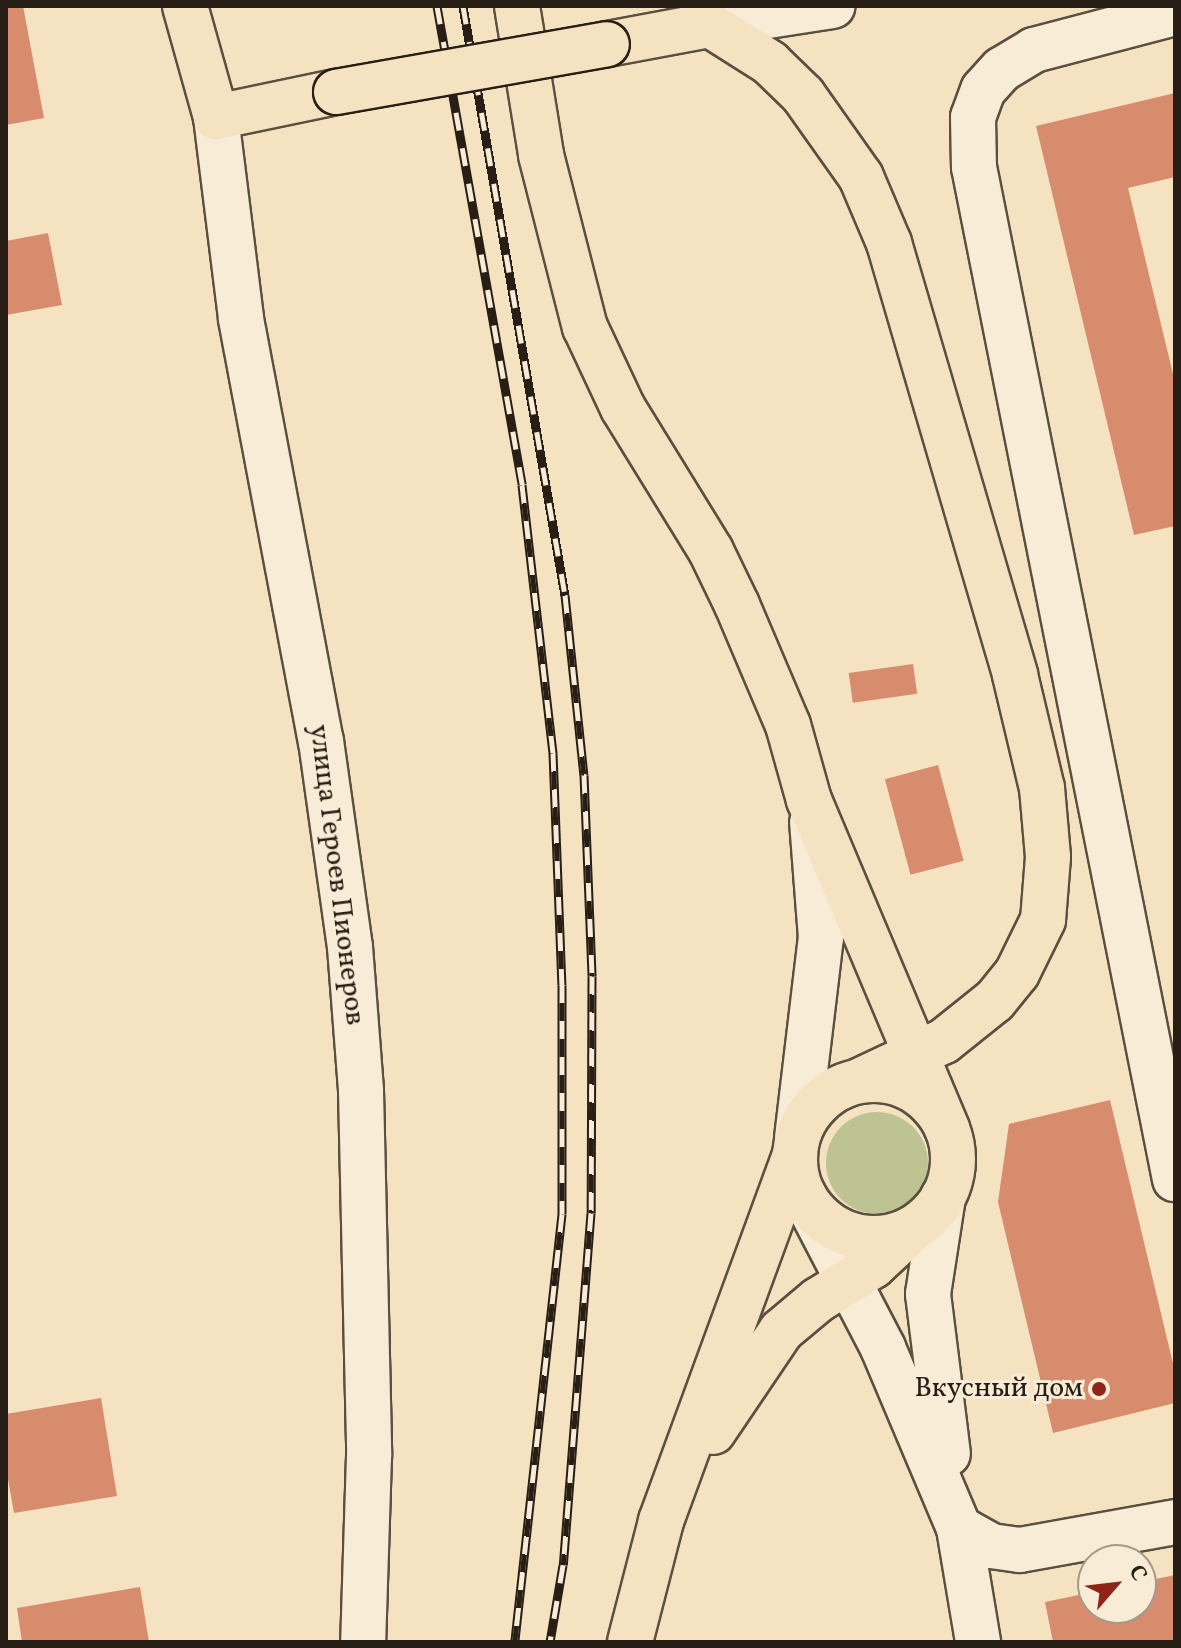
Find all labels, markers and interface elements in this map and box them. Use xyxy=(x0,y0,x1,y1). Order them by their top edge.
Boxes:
street label: улица Героев Пионеров xyxy=(301,723,371,1027)
place label: Вкусный дом xyxy=(914,1372,1083,1406)
marker: Вкусный дом xyxy=(1090,1380,1108,1398)
north arrow xyxy=(1077,1544,1157,1624)
text: С xyxy=(1120,1560,1154,1587)

